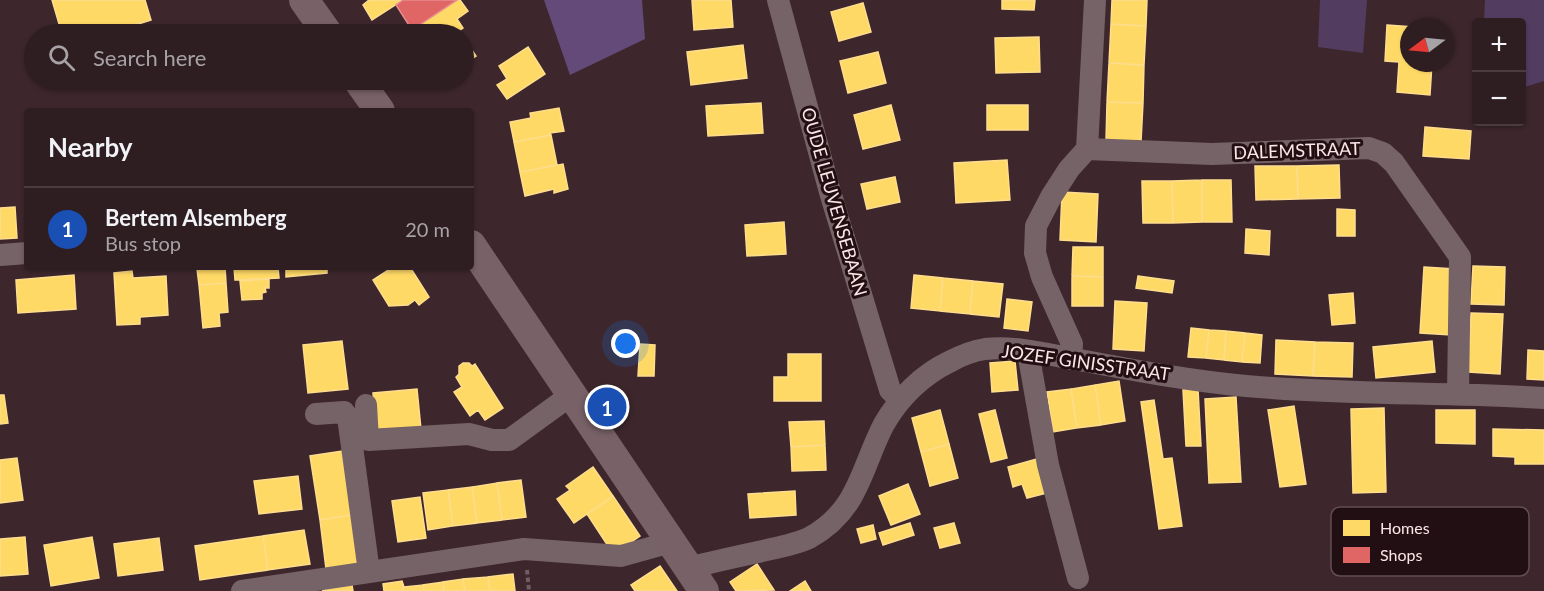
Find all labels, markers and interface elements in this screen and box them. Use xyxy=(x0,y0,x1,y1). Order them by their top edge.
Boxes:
north arrow xyxy=(1400,18,1454,72)
map controls xyxy=(1472,18,1526,126)
button: + xyxy=(1472,18,1526,72)
search box xyxy=(24,24,474,90)
icon: search xyxy=(45,41,78,74)
text: Search here xyxy=(93,44,206,71)
button: − xyxy=(1472,72,1526,126)
street label: OUDE LEUVENSEBAAN xyxy=(797,105,872,299)
text: Nearby xyxy=(48,131,133,163)
street label: DALEMSTRAAT xyxy=(1233,137,1361,163)
text: Bertem Alsemberg xyxy=(105,204,287,231)
text: 1 xyxy=(62,217,73,241)
text: 20 m xyxy=(405,217,450,241)
text: Bus stop xyxy=(105,231,181,255)
your location xyxy=(611,329,640,358)
street label: JOZEF GINISSTRAAT xyxy=(1001,339,1172,385)
pin: 1 xyxy=(588,384,626,430)
legend xyxy=(1331,507,1529,576)
text: Homes xyxy=(1380,518,1430,537)
text: Shops xyxy=(1380,545,1423,564)

